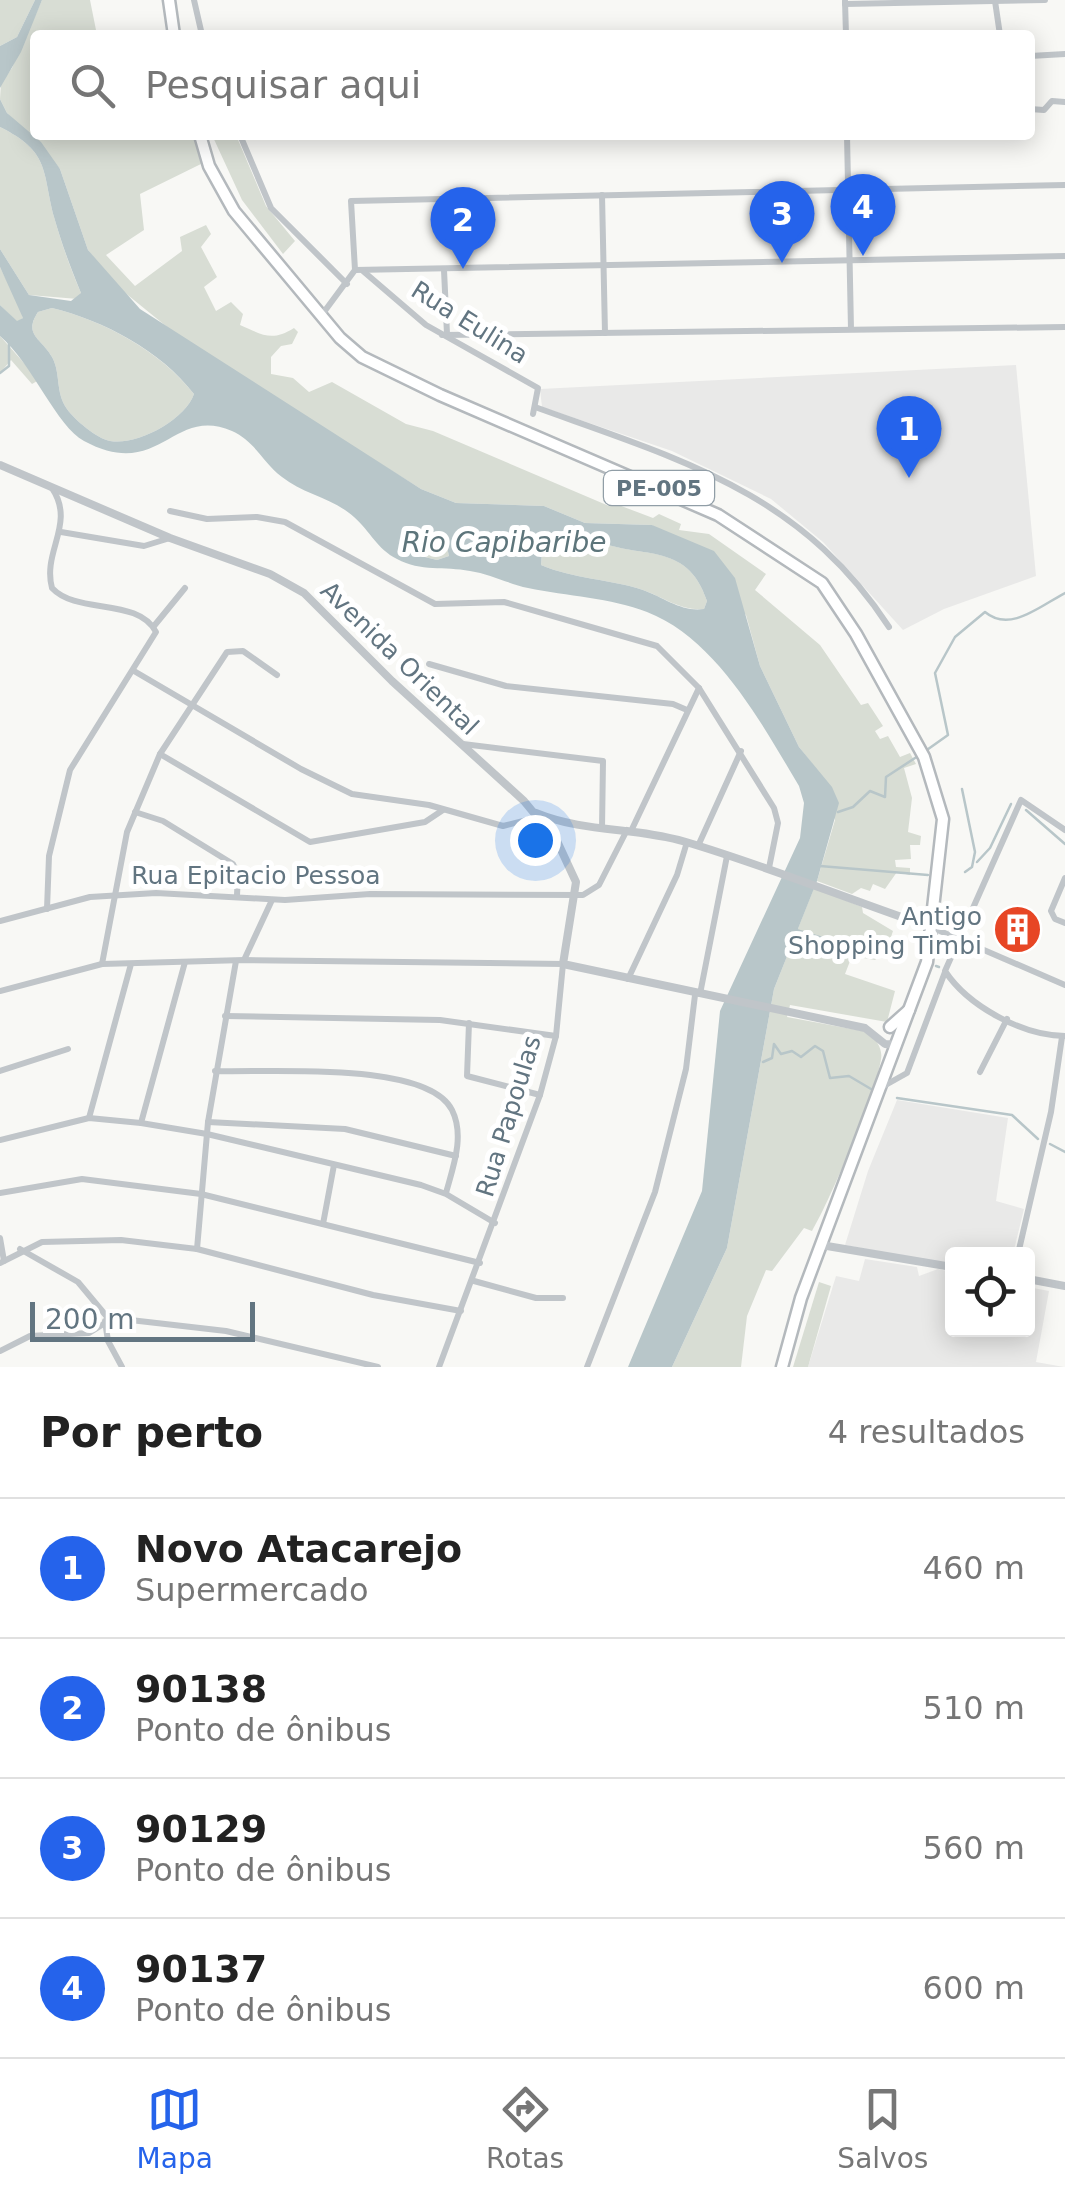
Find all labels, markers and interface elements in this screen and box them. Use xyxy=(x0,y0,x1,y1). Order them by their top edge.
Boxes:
search box xyxy=(30,30,1035,140)
icon: search xyxy=(65,58,120,113)
text: Pesquisar aqui xyxy=(145,63,421,107)
pin: 4 xyxy=(830,174,896,256)
pin: 3 xyxy=(750,180,814,263)
pin: 2 xyxy=(430,186,496,269)
street label: Rua Eulina xyxy=(406,275,533,370)
pin: 1 xyxy=(876,396,942,478)
road number: PE-005 xyxy=(604,471,714,505)
water label: Rio Capibaribe xyxy=(402,526,606,559)
street label: Avenida Oriental xyxy=(315,576,485,741)
your location xyxy=(510,815,561,866)
street label: Rua Epitacio Pessoa xyxy=(131,861,381,890)
place label: Antigo Shopping Timbi xyxy=(788,902,982,960)
building icon: Antigo Shopping Timbi xyxy=(991,904,1043,956)
street label: Rua Papoulas xyxy=(470,1032,547,1200)
map controls xyxy=(945,1247,1035,1337)
button: locate xyxy=(945,1247,1035,1337)
scale bar xyxy=(30,1297,255,1342)
text: 200 m xyxy=(45,1303,135,1336)
text: Por perto xyxy=(40,1408,263,1457)
text: 4 resultados xyxy=(828,1413,1025,1451)
text: Novo Atacarejo xyxy=(135,1527,462,1571)
text: 1 xyxy=(61,1549,84,1587)
text: 460 m xyxy=(923,1549,1025,1587)
text: Supermercado xyxy=(135,1571,369,1609)
text: 90138 xyxy=(135,1667,267,1711)
text: 2 xyxy=(61,1689,84,1727)
text: 510 m xyxy=(923,1689,1025,1727)
text: Ponto de ônibus xyxy=(135,1711,392,1749)
text: 90129 xyxy=(135,1807,267,1851)
text: 3 xyxy=(61,1829,84,1867)
text: 560 m xyxy=(923,1829,1025,1867)
text: Ponto de ônibus xyxy=(135,1851,392,1889)
text: 90137 xyxy=(135,1947,267,1991)
text: 4 xyxy=(61,1969,84,2007)
text: 600 m xyxy=(923,1969,1025,2007)
text: Ponto de ônibus xyxy=(135,1991,392,2029)
tab: Mapa xyxy=(137,2082,213,2175)
tab: Rotas xyxy=(486,2082,564,2175)
tab: Salvos xyxy=(837,2082,928,2175)

